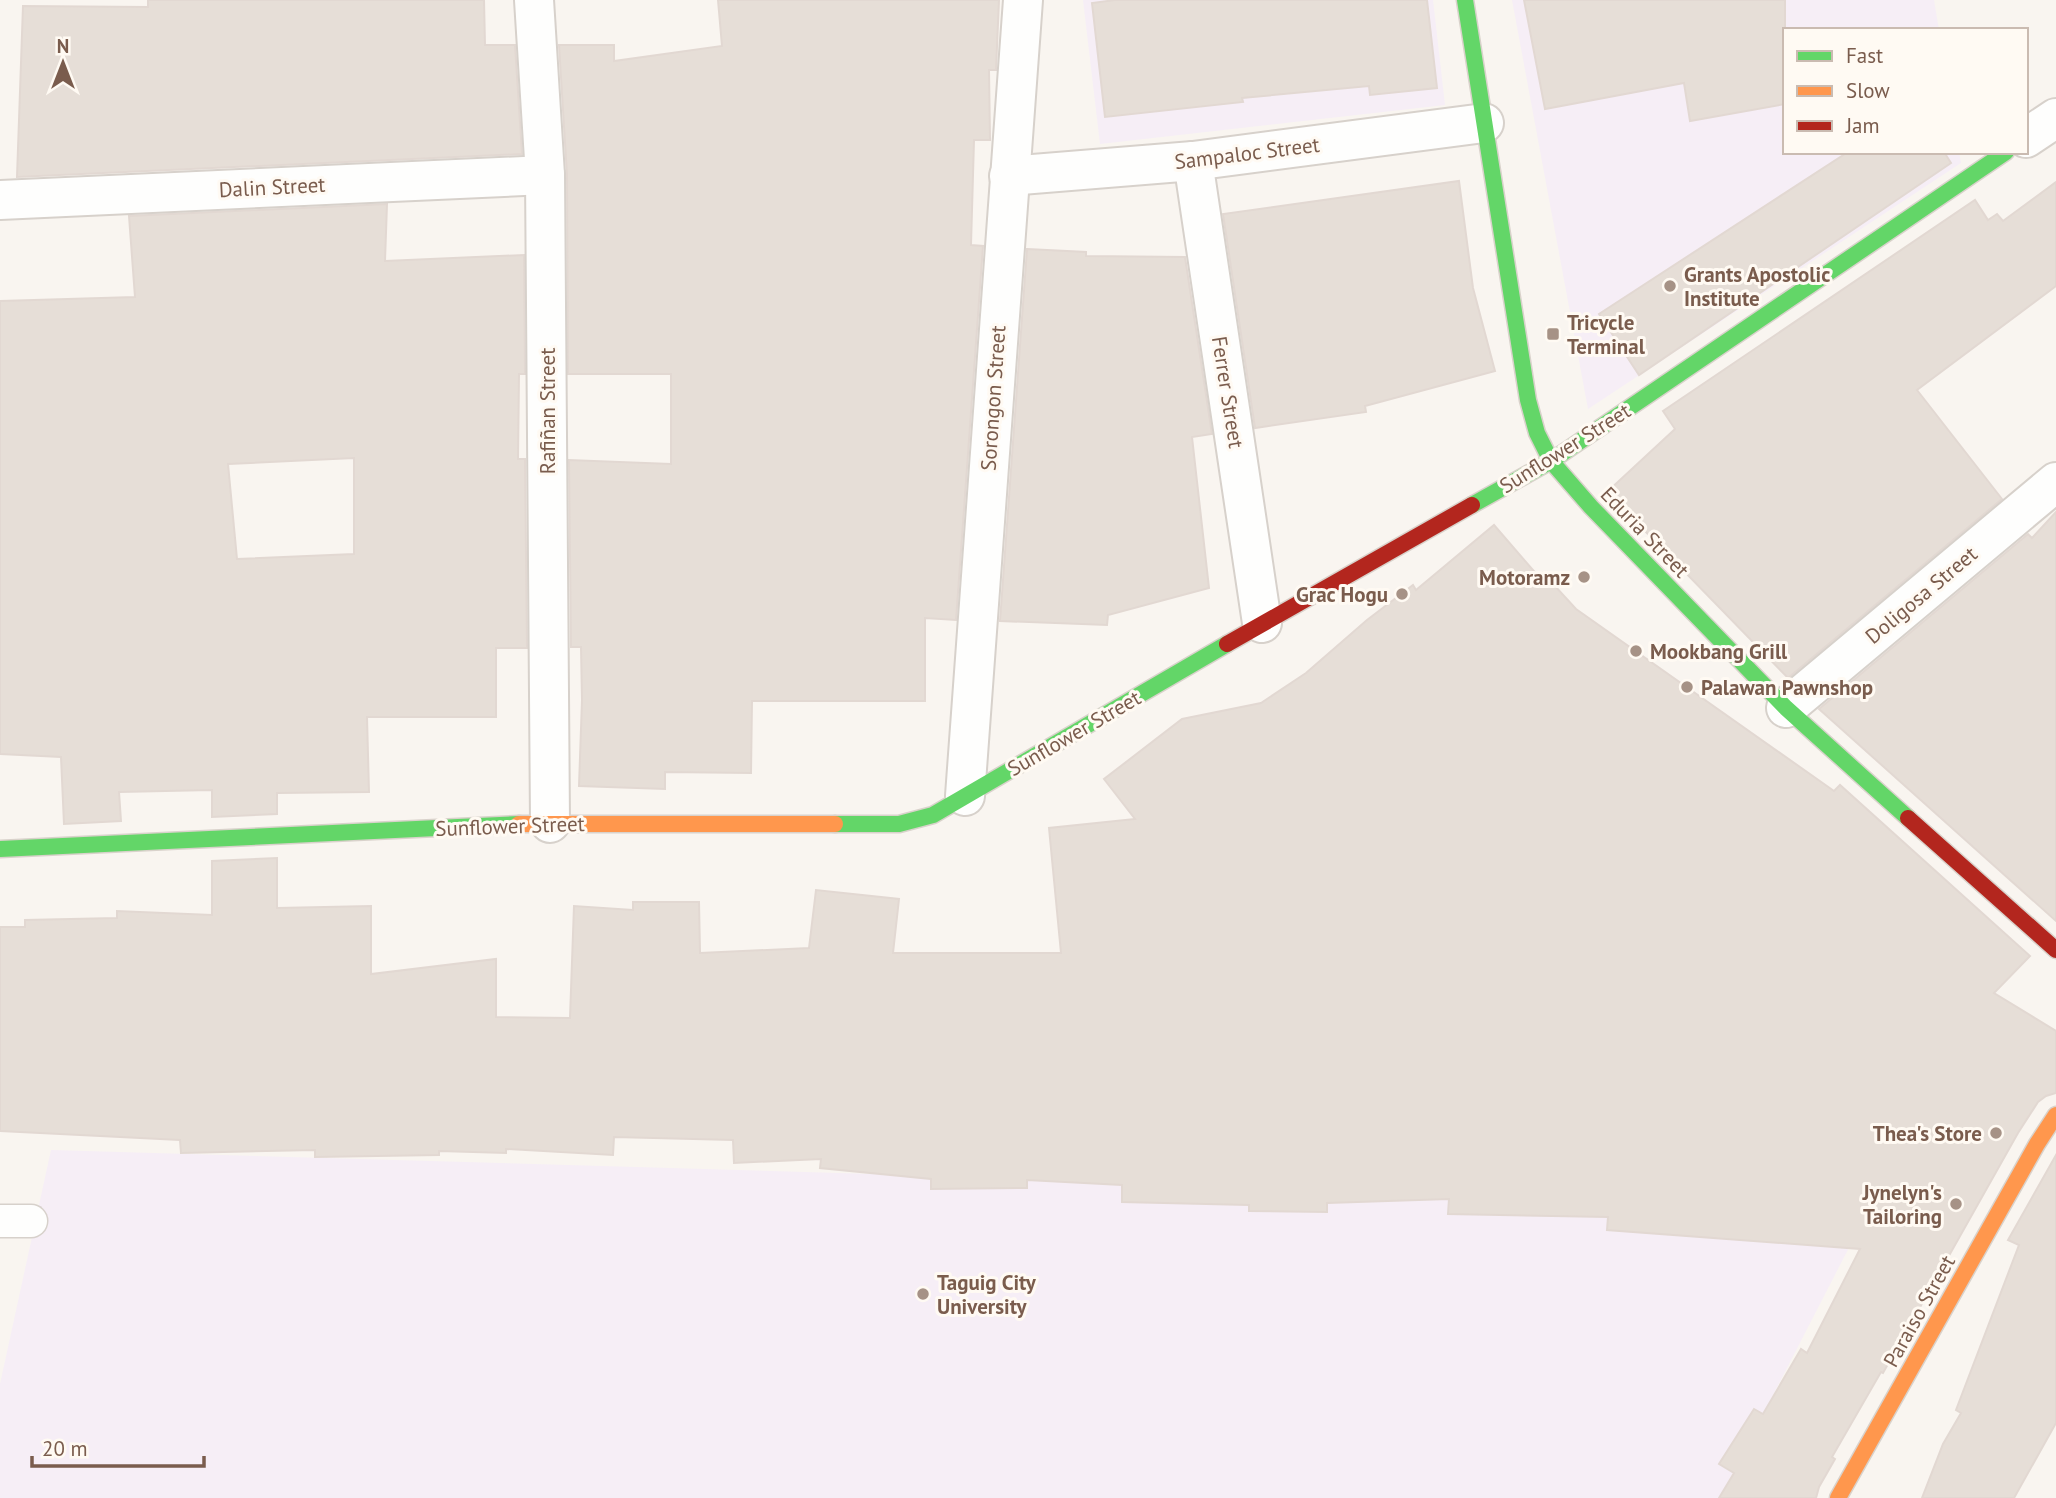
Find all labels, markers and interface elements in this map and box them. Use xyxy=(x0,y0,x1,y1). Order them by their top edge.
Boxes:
north arrow xyxy=(28,28,98,98)
legend xyxy=(1783,28,2028,154)
text: N xyxy=(57,34,69,58)
text: Fast xyxy=(1846,42,1883,69)
text: Slow xyxy=(1846,77,1890,104)
text: Jam xyxy=(1845,112,1880,139)
street label: Sampaloc Street xyxy=(1173,131,1321,175)
street label: Dalin Street xyxy=(218,171,326,203)
place label: Grants Apostolic Institute xyxy=(1684,261,1830,312)
marker: Grants Apostolic Institute xyxy=(1662,278,1678,294)
place label: Tricycle Terminal xyxy=(1567,309,1646,360)
street label: Sorongon Street xyxy=(974,324,1012,472)
marker: Tricycle Terminal xyxy=(1545,326,1561,342)
street label: Ferrer Street xyxy=(1206,334,1250,450)
street label: Rafiñan Street xyxy=(534,348,561,474)
street label: Sunflower Street xyxy=(1494,397,1636,499)
street label: Eduria Street xyxy=(1595,481,1695,583)
street label: Doligosa Street xyxy=(1860,540,1982,650)
place label: Motoramz xyxy=(1479,564,1570,591)
marker: Motoramz xyxy=(1576,569,1592,585)
place label: Grac Hogu xyxy=(1296,581,1388,608)
marker: Grac Hogu xyxy=(1394,586,1410,602)
place label: Mookbang Grill xyxy=(1650,638,1788,665)
marker: Mookbang Grill xyxy=(1628,643,1644,659)
place label: Palawan Pawnshop xyxy=(1701,674,1873,701)
marker: Palawan Pawnshop xyxy=(1679,679,1695,695)
street label: Sunflower Street xyxy=(1003,684,1145,782)
street label: Sunflower Street xyxy=(435,810,585,842)
place label: Thea's Store xyxy=(1873,1120,1982,1147)
marker: Thea's Store xyxy=(1988,1125,2004,1141)
place label: Jynelyn's Tailoring xyxy=(1862,1179,1942,1230)
marker: Jynelyn's Tailoring xyxy=(1948,1196,1964,1212)
street label: Paraiso Street xyxy=(1877,1250,1961,1372)
place label: Taguig City University xyxy=(937,1269,1037,1320)
marker: Taguig City University xyxy=(915,1286,931,1302)
scale bar xyxy=(32,1424,203,1468)
text: 20 m xyxy=(42,1435,88,1462)

